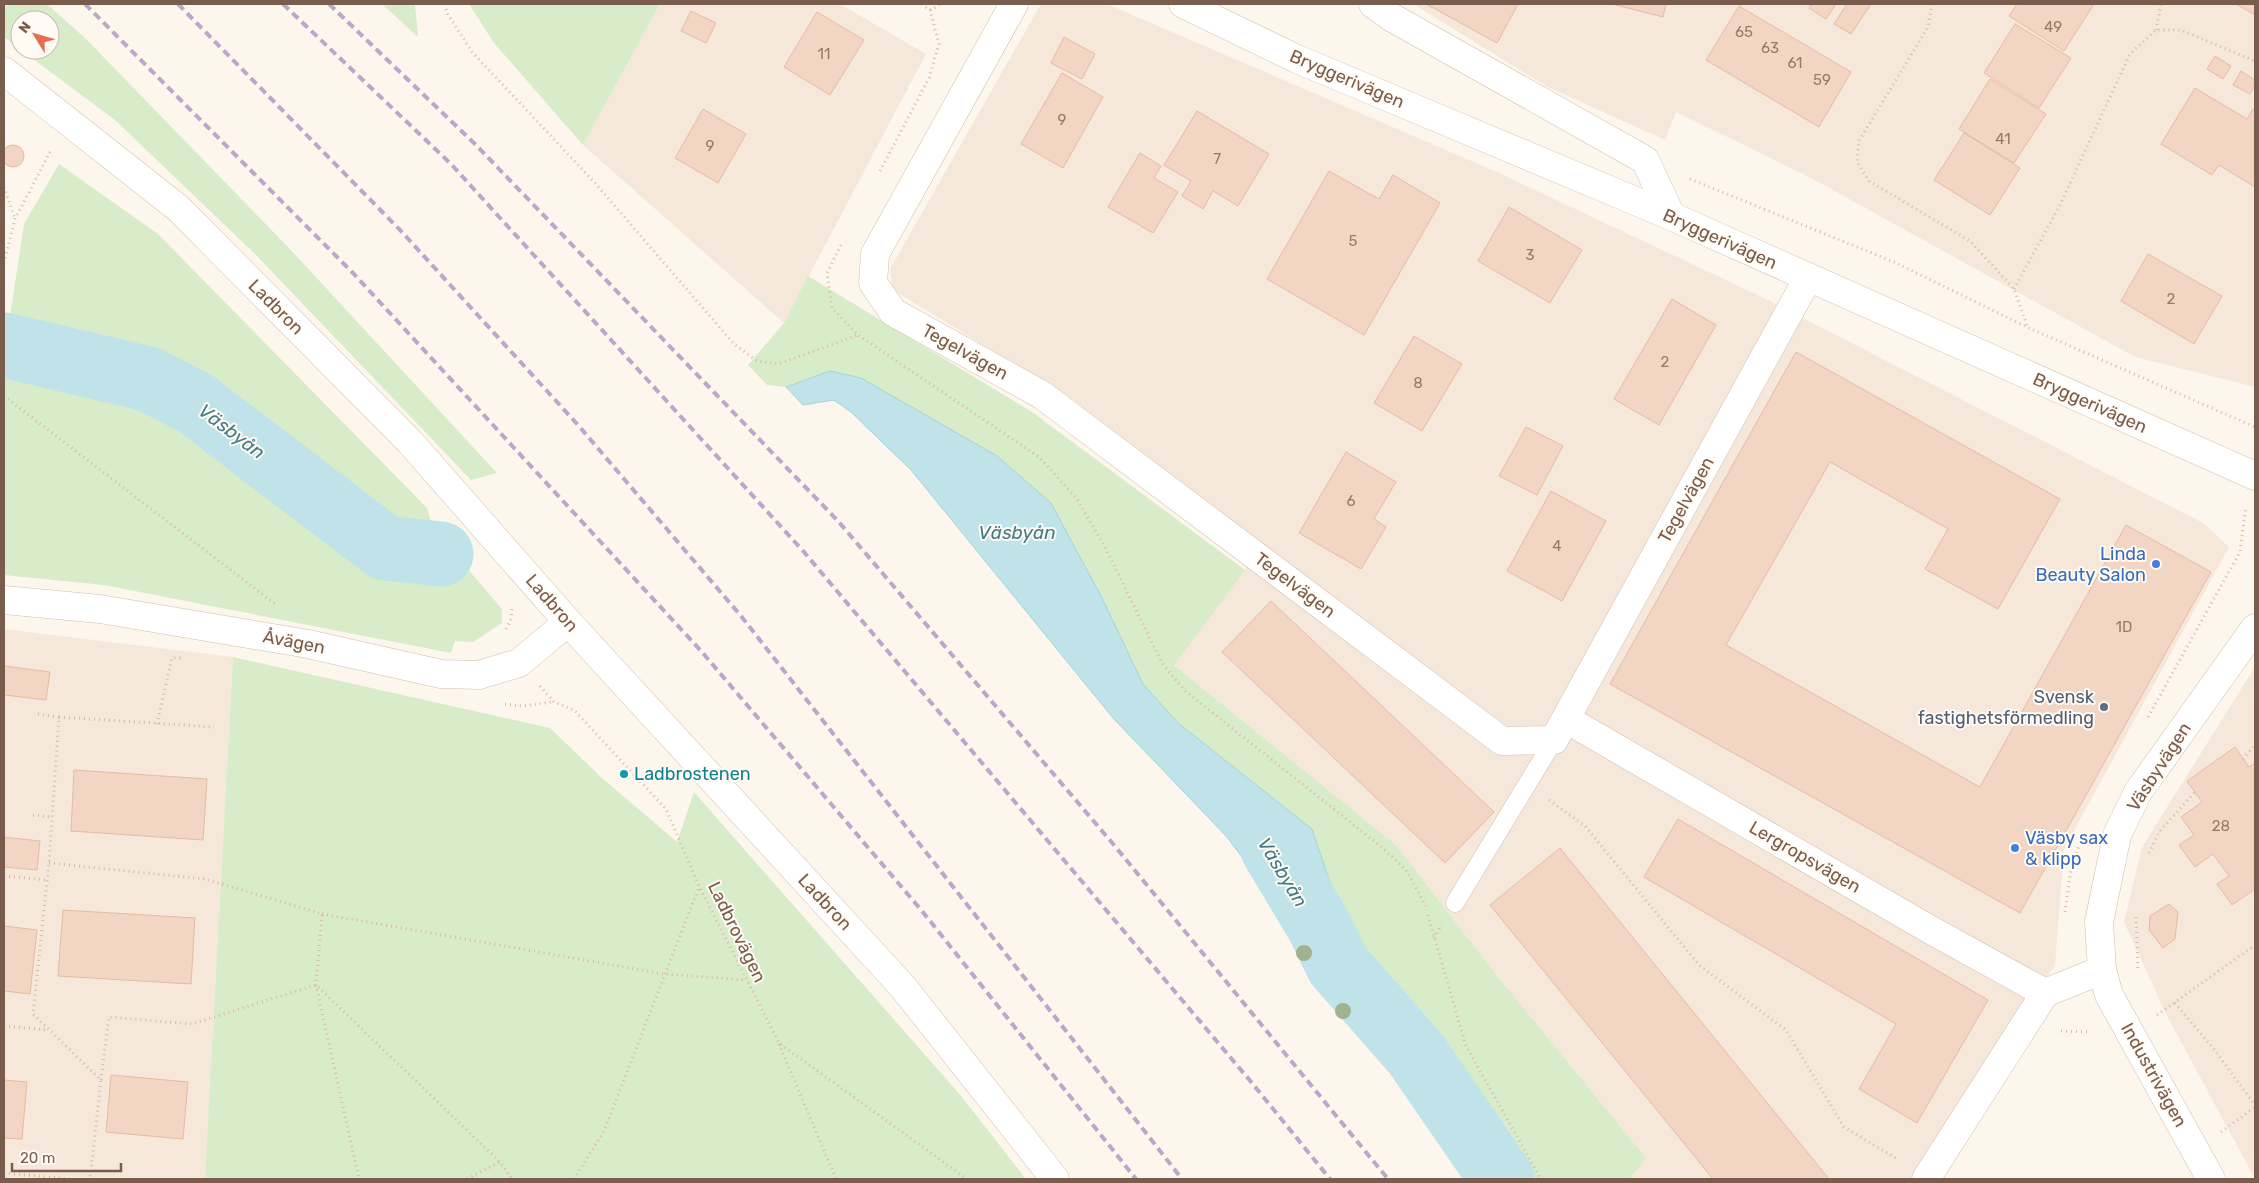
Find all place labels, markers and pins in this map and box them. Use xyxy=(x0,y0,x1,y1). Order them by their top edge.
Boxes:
place label: Linda Beauty Salon xyxy=(2035,543,2146,586)
marker: Linda Beauty Salon xyxy=(2150,558,2162,570)
place label: Svensk fastighetsförmedling xyxy=(1918,686,2095,729)
marker: Svensk fastighetsförmedling xyxy=(2098,701,2110,713)
place label: Ladbrostenen xyxy=(634,763,751,785)
marker: Ladbrostenen xyxy=(618,768,630,780)
place label: Väsby sax & klipp xyxy=(2025,827,2108,870)
marker: Väsby sax & klipp xyxy=(2009,842,2021,854)

